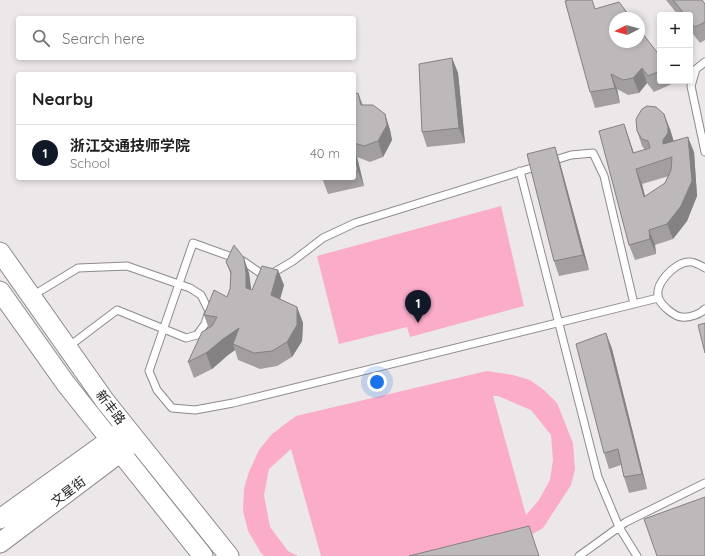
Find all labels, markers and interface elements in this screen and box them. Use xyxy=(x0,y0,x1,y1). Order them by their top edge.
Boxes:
north arrow xyxy=(609,12,645,48)
map controls xyxy=(657,12,693,84)
button: + xyxy=(657,12,693,48)
search box xyxy=(16,16,356,60)
icon: search xyxy=(30,27,52,49)
text: Search here xyxy=(62,29,145,48)
button: − xyxy=(657,48,693,84)
text: Nearby xyxy=(32,88,93,109)
text: 浙江交通技师学院 xyxy=(70,136,190,155)
text: 1 xyxy=(42,145,48,161)
text: 40 m xyxy=(310,145,340,161)
text: School xyxy=(70,155,110,171)
pin: 1 xyxy=(405,290,431,323)
your location xyxy=(367,372,387,392)
street label: 新丰路 xyxy=(93,387,129,427)
street label: 文星街 xyxy=(48,473,88,509)

